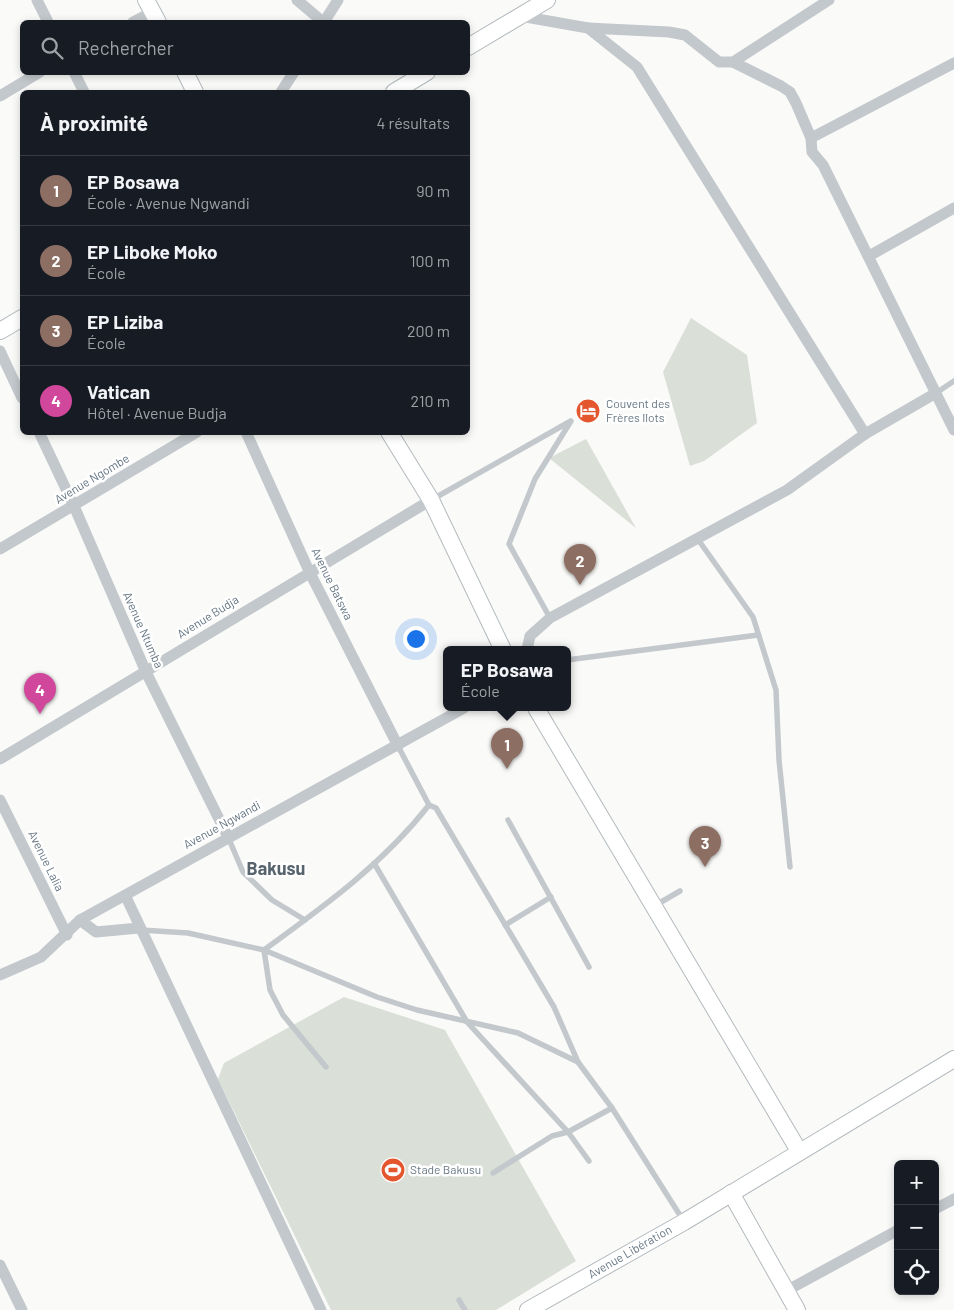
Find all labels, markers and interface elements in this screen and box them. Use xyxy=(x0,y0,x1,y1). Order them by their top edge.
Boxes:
search box xyxy=(20,20,470,75)
icon: search xyxy=(38,34,66,62)
text: Rechercher xyxy=(78,36,174,59)
text: À proximité xyxy=(40,110,148,135)
text: 4 résultats xyxy=(376,113,450,132)
text: EP Bosawa xyxy=(87,170,179,193)
text: 1 xyxy=(53,181,59,200)
text: 90 m xyxy=(416,181,450,200)
text: École · Avenue Ngwandi xyxy=(87,193,250,212)
text: EP Liboke Moko xyxy=(87,240,218,263)
text: 2 xyxy=(52,251,60,270)
text: 100 m xyxy=(410,251,450,270)
text: École xyxy=(87,263,126,282)
text: EP Liziba xyxy=(87,310,163,333)
text: 3 xyxy=(52,321,60,340)
text: 200 m xyxy=(407,321,450,340)
text: École xyxy=(87,333,126,352)
text: Vatican xyxy=(87,380,150,403)
text: 4 xyxy=(51,391,61,410)
text: 210 m xyxy=(411,391,450,410)
place label: Couvent des Frères Ilots xyxy=(606,396,670,424)
hotel icon: Couvent des Frères Ilots xyxy=(575,398,601,424)
text: Hôtel · Avenue Budja xyxy=(87,403,227,422)
street label: Avenue Ngombe xyxy=(52,450,131,506)
pin: 2 xyxy=(564,544,596,585)
street label: Avenue Batswa xyxy=(309,545,356,622)
street label: Avenue Ntumba xyxy=(121,589,167,670)
street label: Avenue Budja xyxy=(174,592,241,641)
your location xyxy=(403,626,429,652)
popup xyxy=(443,646,571,711)
text: EP Bosawa xyxy=(461,658,553,681)
pin: 4 xyxy=(24,673,56,714)
text: École xyxy=(461,681,500,700)
pin: 1 xyxy=(491,728,523,769)
street label: Avenue Ngwandi xyxy=(181,797,262,851)
pin: 3 xyxy=(689,826,721,867)
street label: Avenue Lalia xyxy=(26,828,68,893)
district label: Bakusu xyxy=(247,857,305,879)
sports icon: Stade Bakusu xyxy=(380,1157,406,1183)
map controls xyxy=(894,1160,939,1295)
button: + xyxy=(894,1160,939,1205)
place label: Stade Bakusu xyxy=(410,1162,481,1176)
button: − xyxy=(894,1205,939,1250)
street label: Avenue Libération xyxy=(585,1222,674,1281)
button: locate xyxy=(894,1250,939,1295)

